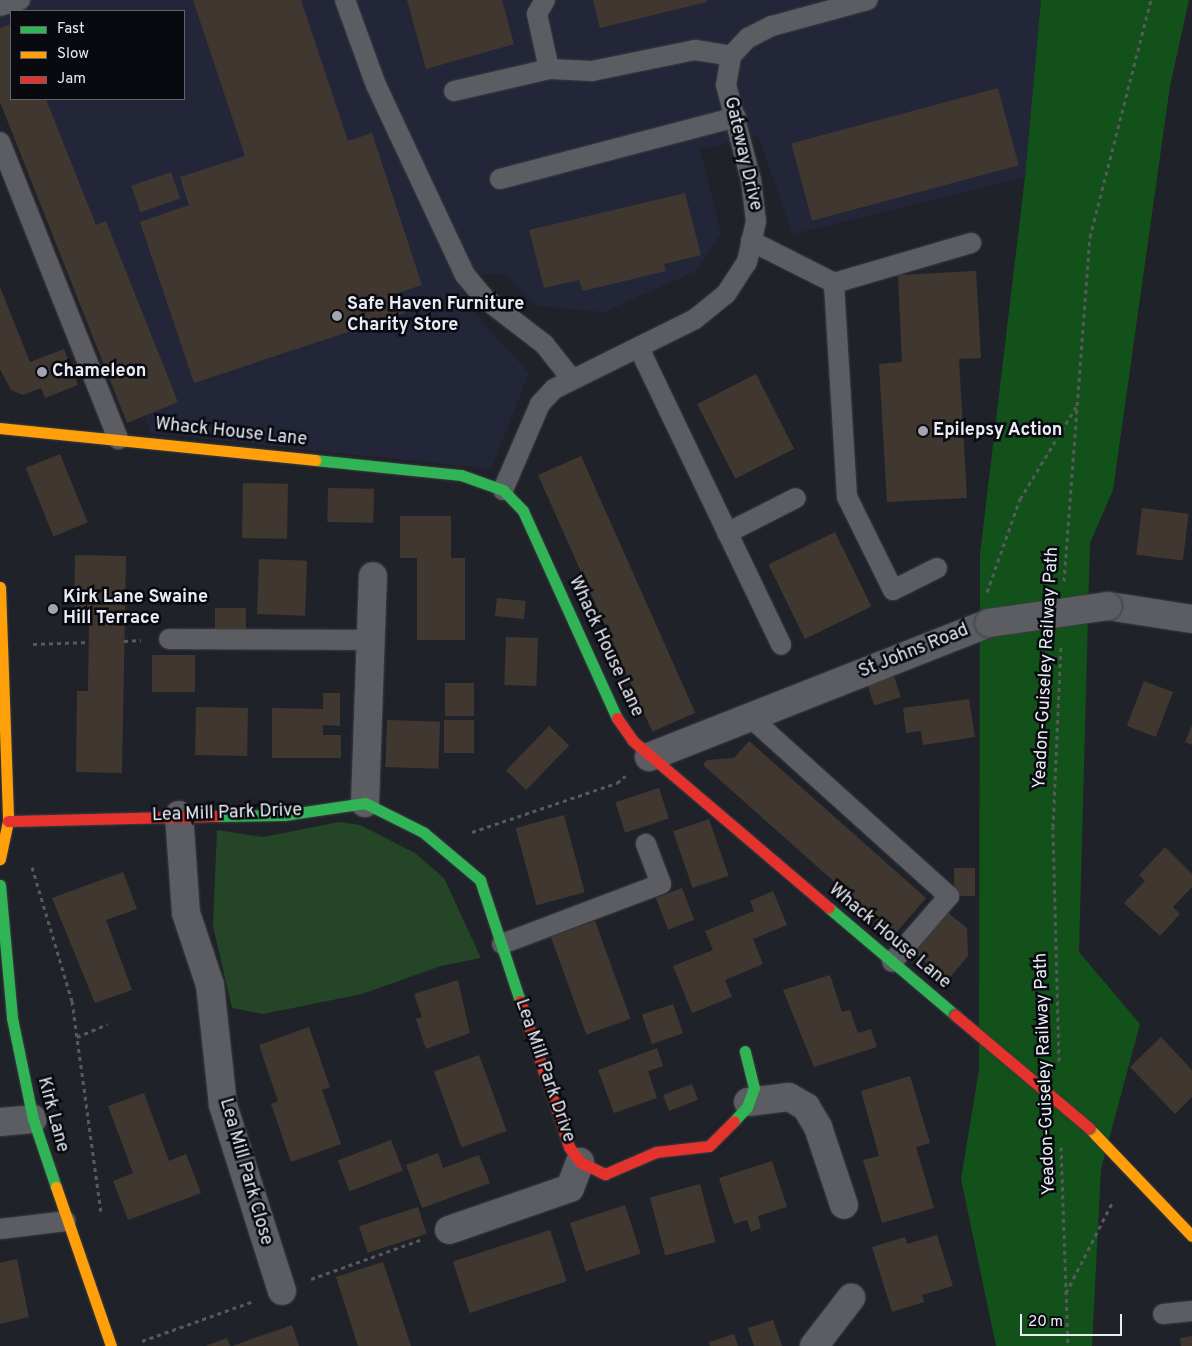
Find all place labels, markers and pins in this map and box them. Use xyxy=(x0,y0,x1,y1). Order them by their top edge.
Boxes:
place label: Safe Haven Furniture Charity Store xyxy=(347,295,524,338)
marker: Safe Haven Furniture Charity Store xyxy=(331,310,343,322)
place label: Chameleon xyxy=(52,361,146,383)
marker: Chameleon xyxy=(36,366,48,378)
place label: Epilepsy Action xyxy=(933,420,1063,442)
marker: Epilepsy Action xyxy=(917,425,929,437)
place label: Kirk Lane Swaine Hill Terrace xyxy=(63,588,208,630)
marker: Kirk Lane Swaine Hill Terrace xyxy=(47,603,59,615)

